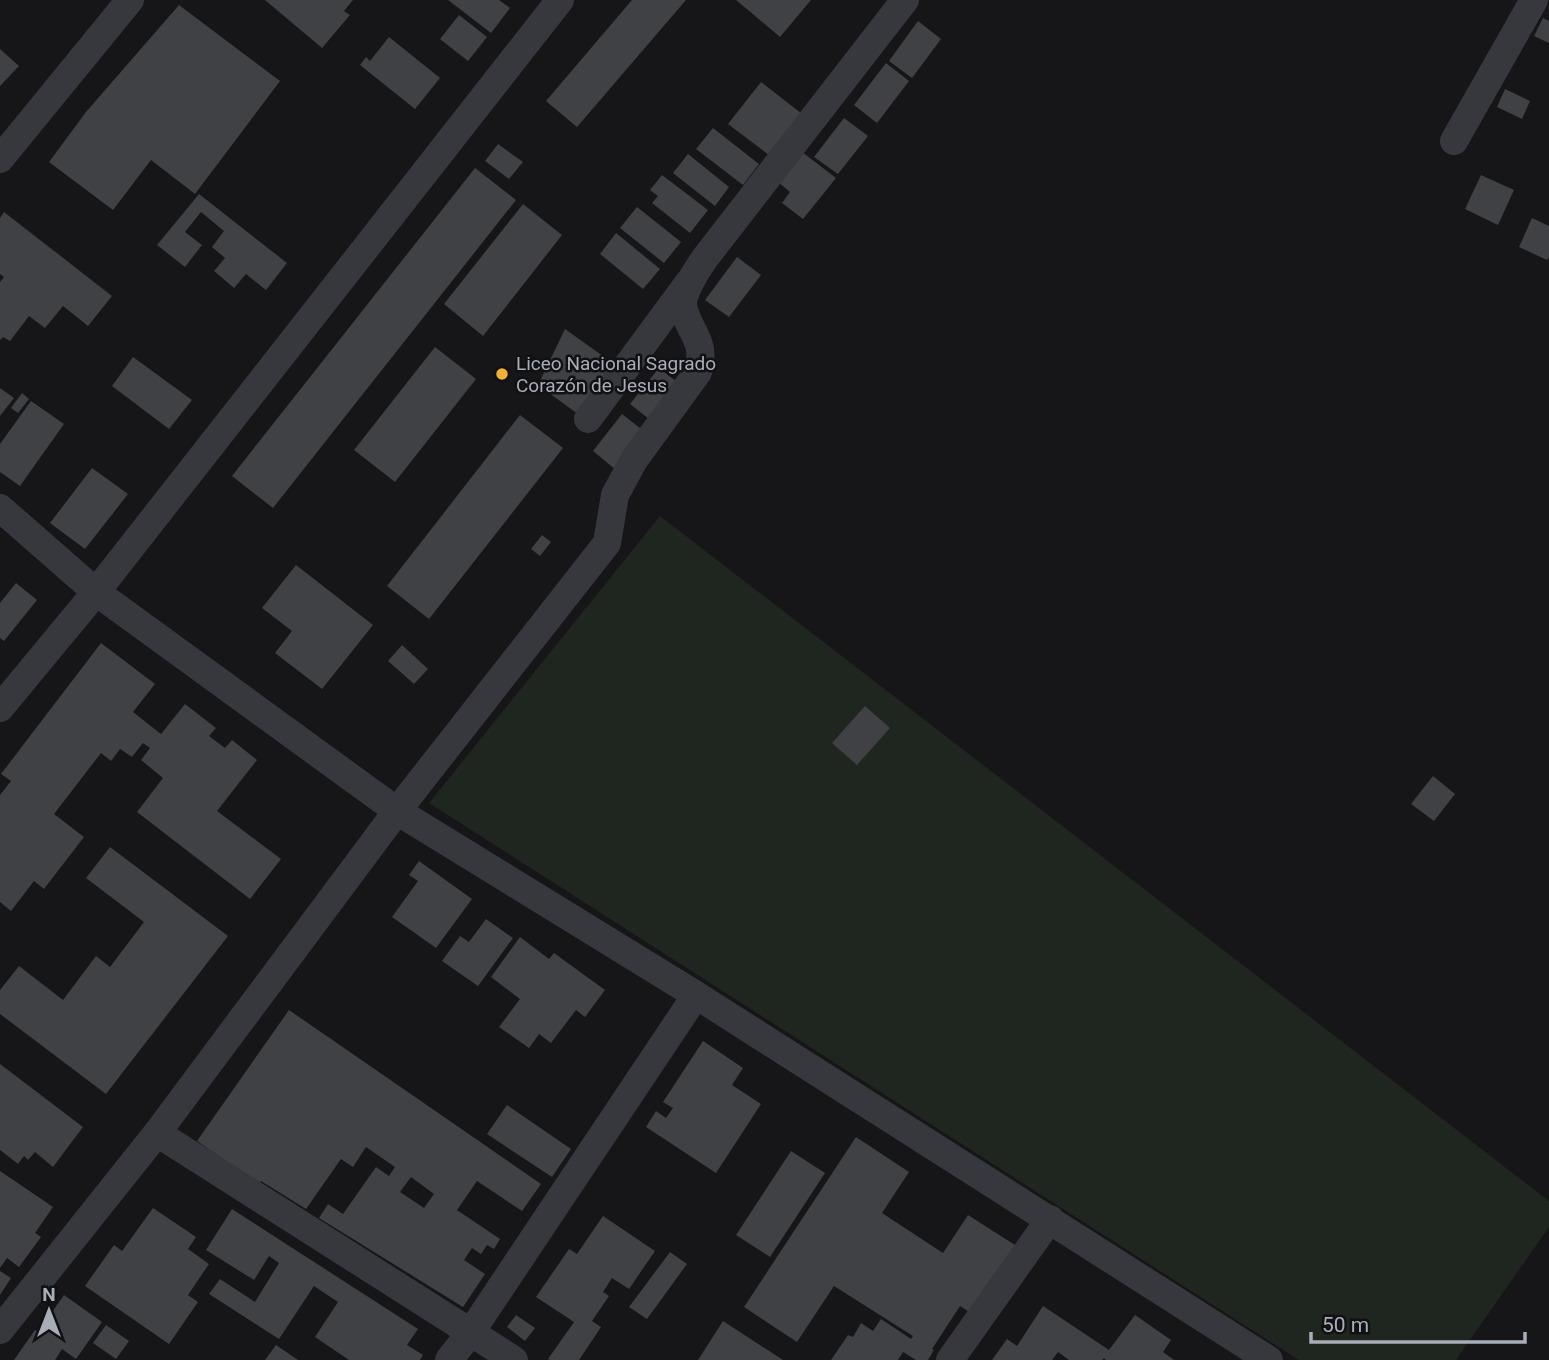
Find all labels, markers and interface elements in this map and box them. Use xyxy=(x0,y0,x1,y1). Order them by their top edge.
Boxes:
place label: Liceo Nacional Sagrado Corazón de Jesus xyxy=(516,352,716,397)
marker: Liceo Nacional Sagrado Corazón de Jesus xyxy=(494,366,510,382)
north arrow xyxy=(14,1276,84,1346)
text: N xyxy=(42,1283,56,1306)
scale bar xyxy=(1311,1300,1524,1344)
text: 50 m xyxy=(1322,1313,1369,1337)

